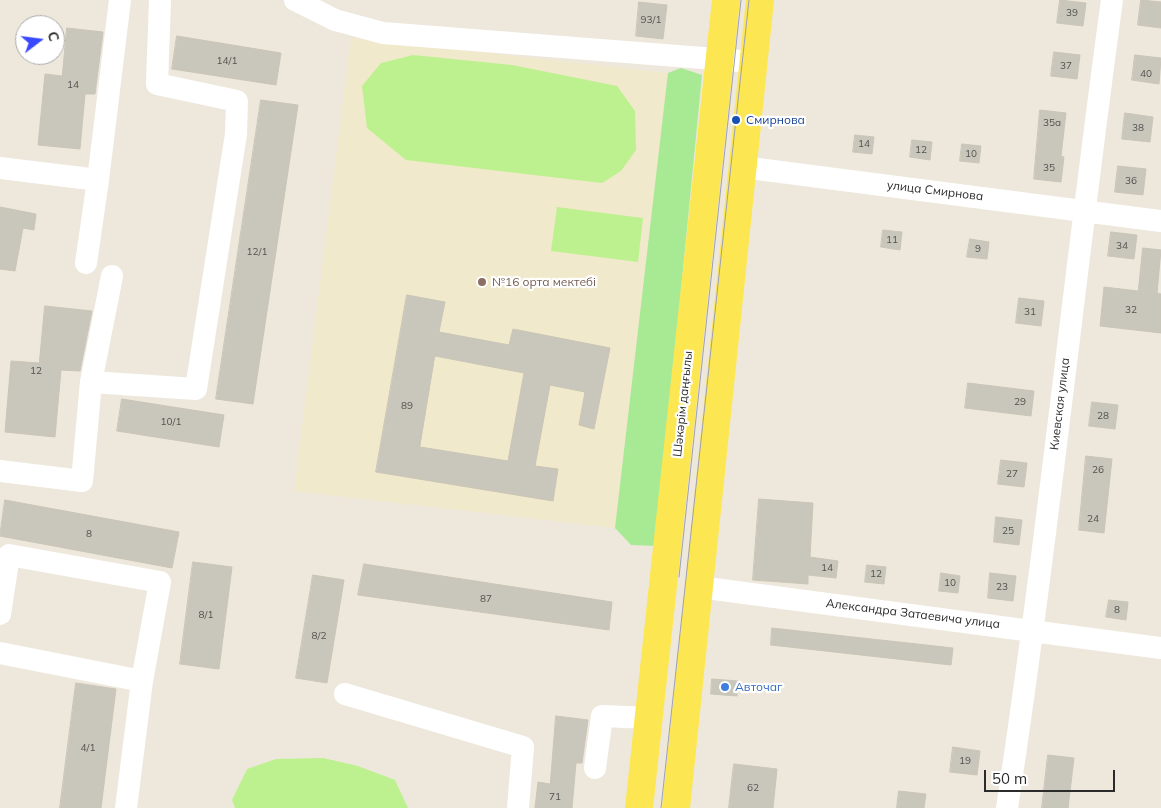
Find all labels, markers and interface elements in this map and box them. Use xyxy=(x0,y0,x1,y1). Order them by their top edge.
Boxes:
house number: 39 xyxy=(1066,7,1078,19)
house number: 93/1 xyxy=(641,14,661,26)
north arrow xyxy=(15,15,65,65)
text: С xyxy=(44,29,63,43)
house number: 14/1 xyxy=(217,55,237,67)
house number: 37 xyxy=(1060,60,1072,72)
house number: 40 xyxy=(1140,68,1152,80)
house number: 14 xyxy=(67,79,79,91)
place label: Смирнова xyxy=(746,113,805,127)
marker: Смирнова xyxy=(730,114,742,126)
house number: 35а xyxy=(1043,117,1061,129)
house number: 38 xyxy=(1132,122,1144,134)
house number: 14 xyxy=(858,138,870,150)
house number: 12 xyxy=(915,144,927,156)
house number: 10 xyxy=(965,148,977,160)
house number: 35 xyxy=(1043,162,1055,174)
house number: 36 xyxy=(1125,175,1137,187)
street label: улица Смирнова xyxy=(886,178,984,204)
house number: 11 xyxy=(886,234,898,246)
house number: 34 xyxy=(1116,240,1128,252)
house number: 9 xyxy=(975,243,981,255)
house number: 12/1 xyxy=(247,246,267,258)
place label: №16 орта мектебі xyxy=(492,275,596,289)
marker: №16 орта мектебі xyxy=(476,276,488,288)
house number: 32 xyxy=(1125,304,1137,316)
house number: 31 xyxy=(1024,306,1036,318)
street label: Шәкәрім даңғылы xyxy=(670,350,696,458)
street label: Киевская улица xyxy=(1047,357,1073,451)
house number: 12 xyxy=(30,365,42,377)
house number: 29 xyxy=(1014,396,1026,408)
house number: 89 xyxy=(401,400,413,412)
house number: 28 xyxy=(1097,410,1109,422)
house number: 10/1 xyxy=(161,416,181,428)
house number: 26 xyxy=(1092,464,1104,476)
house number: 27 xyxy=(1006,468,1018,480)
house number: 24 xyxy=(1087,513,1099,525)
house number: 25 xyxy=(1002,525,1014,537)
house number: 8 xyxy=(86,528,92,540)
house number: 14 xyxy=(821,562,833,574)
house number: 12 xyxy=(870,568,882,580)
house number: 10 xyxy=(944,577,956,589)
house number: 23 xyxy=(996,581,1008,593)
house number: 87 xyxy=(480,593,492,605)
street label: Александра Затаевича улица xyxy=(825,596,1001,632)
house number: 8 xyxy=(1114,604,1120,616)
house number: 8/1 xyxy=(199,609,213,621)
house number: 8/2 xyxy=(312,630,326,642)
place label: Авточаг xyxy=(735,680,782,694)
marker: Авточаг xyxy=(719,681,731,693)
house number: 4/1 xyxy=(81,742,95,754)
house number: 19 xyxy=(959,755,971,767)
scale bar xyxy=(986,760,1117,792)
text: 50 m xyxy=(992,769,1027,788)
house number: 62 xyxy=(747,782,759,794)
house number: 71 xyxy=(549,791,561,803)

